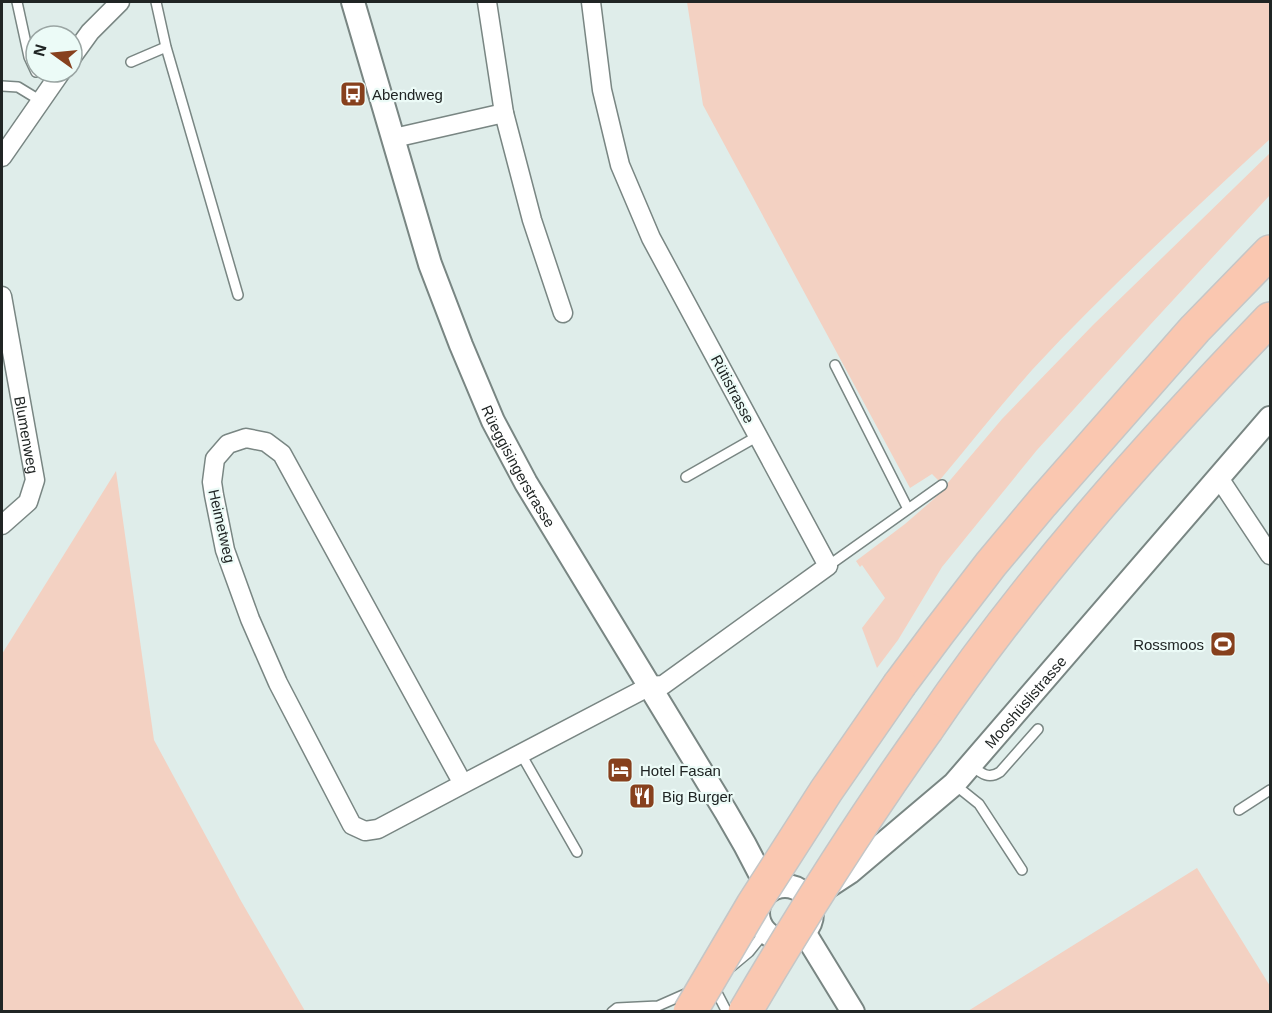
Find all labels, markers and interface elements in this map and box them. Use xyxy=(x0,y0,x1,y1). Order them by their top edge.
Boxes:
north arrow xyxy=(24,24,84,84)
text: N xyxy=(30,42,50,58)
bus stop icon: Abendweg xyxy=(338,79,368,109)
place label: Abendweg xyxy=(372,86,443,103)
street label: Rütistrasse xyxy=(708,352,758,426)
street label: Blumenweg xyxy=(12,395,42,475)
street label: Rüeggisingerstrasse xyxy=(479,402,559,530)
street label: Heimetweg xyxy=(205,488,239,564)
sports icon: Rossmoos xyxy=(1208,629,1238,659)
place label: Rossmoos xyxy=(1133,636,1204,653)
street label: Mooshüslistrasse xyxy=(981,652,1069,751)
hotel icon: Hotel Fasan xyxy=(605,755,635,785)
place label: Hotel Fasan xyxy=(640,762,721,779)
restaurant icon: Big Burger xyxy=(627,781,657,811)
place label: Big Burger xyxy=(662,788,733,805)

